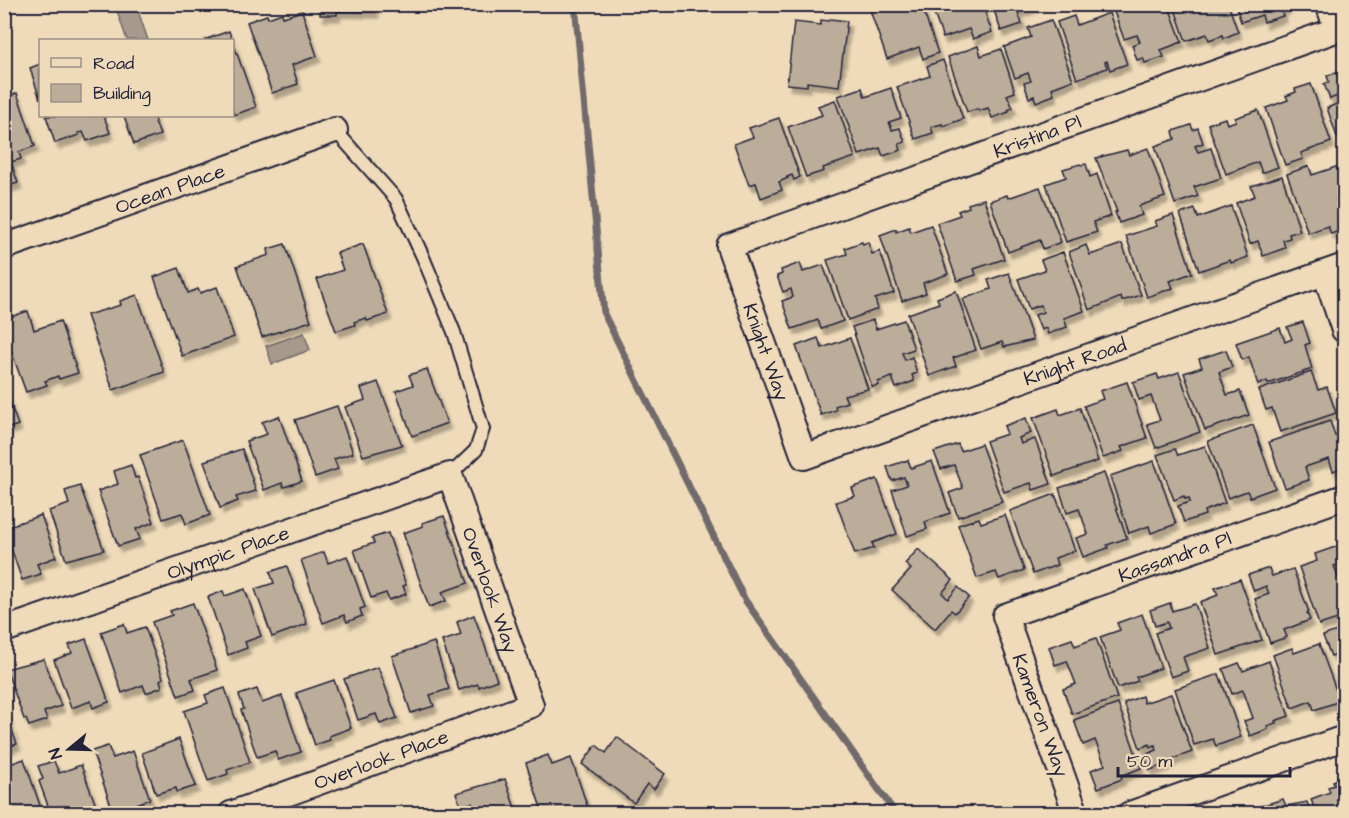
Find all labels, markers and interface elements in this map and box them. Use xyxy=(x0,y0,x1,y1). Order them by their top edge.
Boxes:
legend xyxy=(39,39,234,117)
text: Road xyxy=(93,51,134,76)
text: Building xyxy=(93,81,151,107)
street label: Kristina Pl xyxy=(990,108,1085,166)
street label: Ocean Place xyxy=(112,157,229,222)
street label: Knight Way xyxy=(735,300,796,405)
street label: Knight Road xyxy=(1020,331,1130,393)
street label: Olympic Place xyxy=(163,519,293,587)
street label: Overlook Way xyxy=(454,524,525,657)
street label: Kassandra Pl xyxy=(1115,525,1235,590)
street label: Kameron Way xyxy=(1004,650,1075,781)
north arrow xyxy=(39,719,99,779)
street label: Overlook Place xyxy=(310,723,453,797)
scale bar xyxy=(1118,740,1290,778)
text: N xyxy=(44,745,68,762)
text: 50 m xyxy=(1127,749,1172,774)

